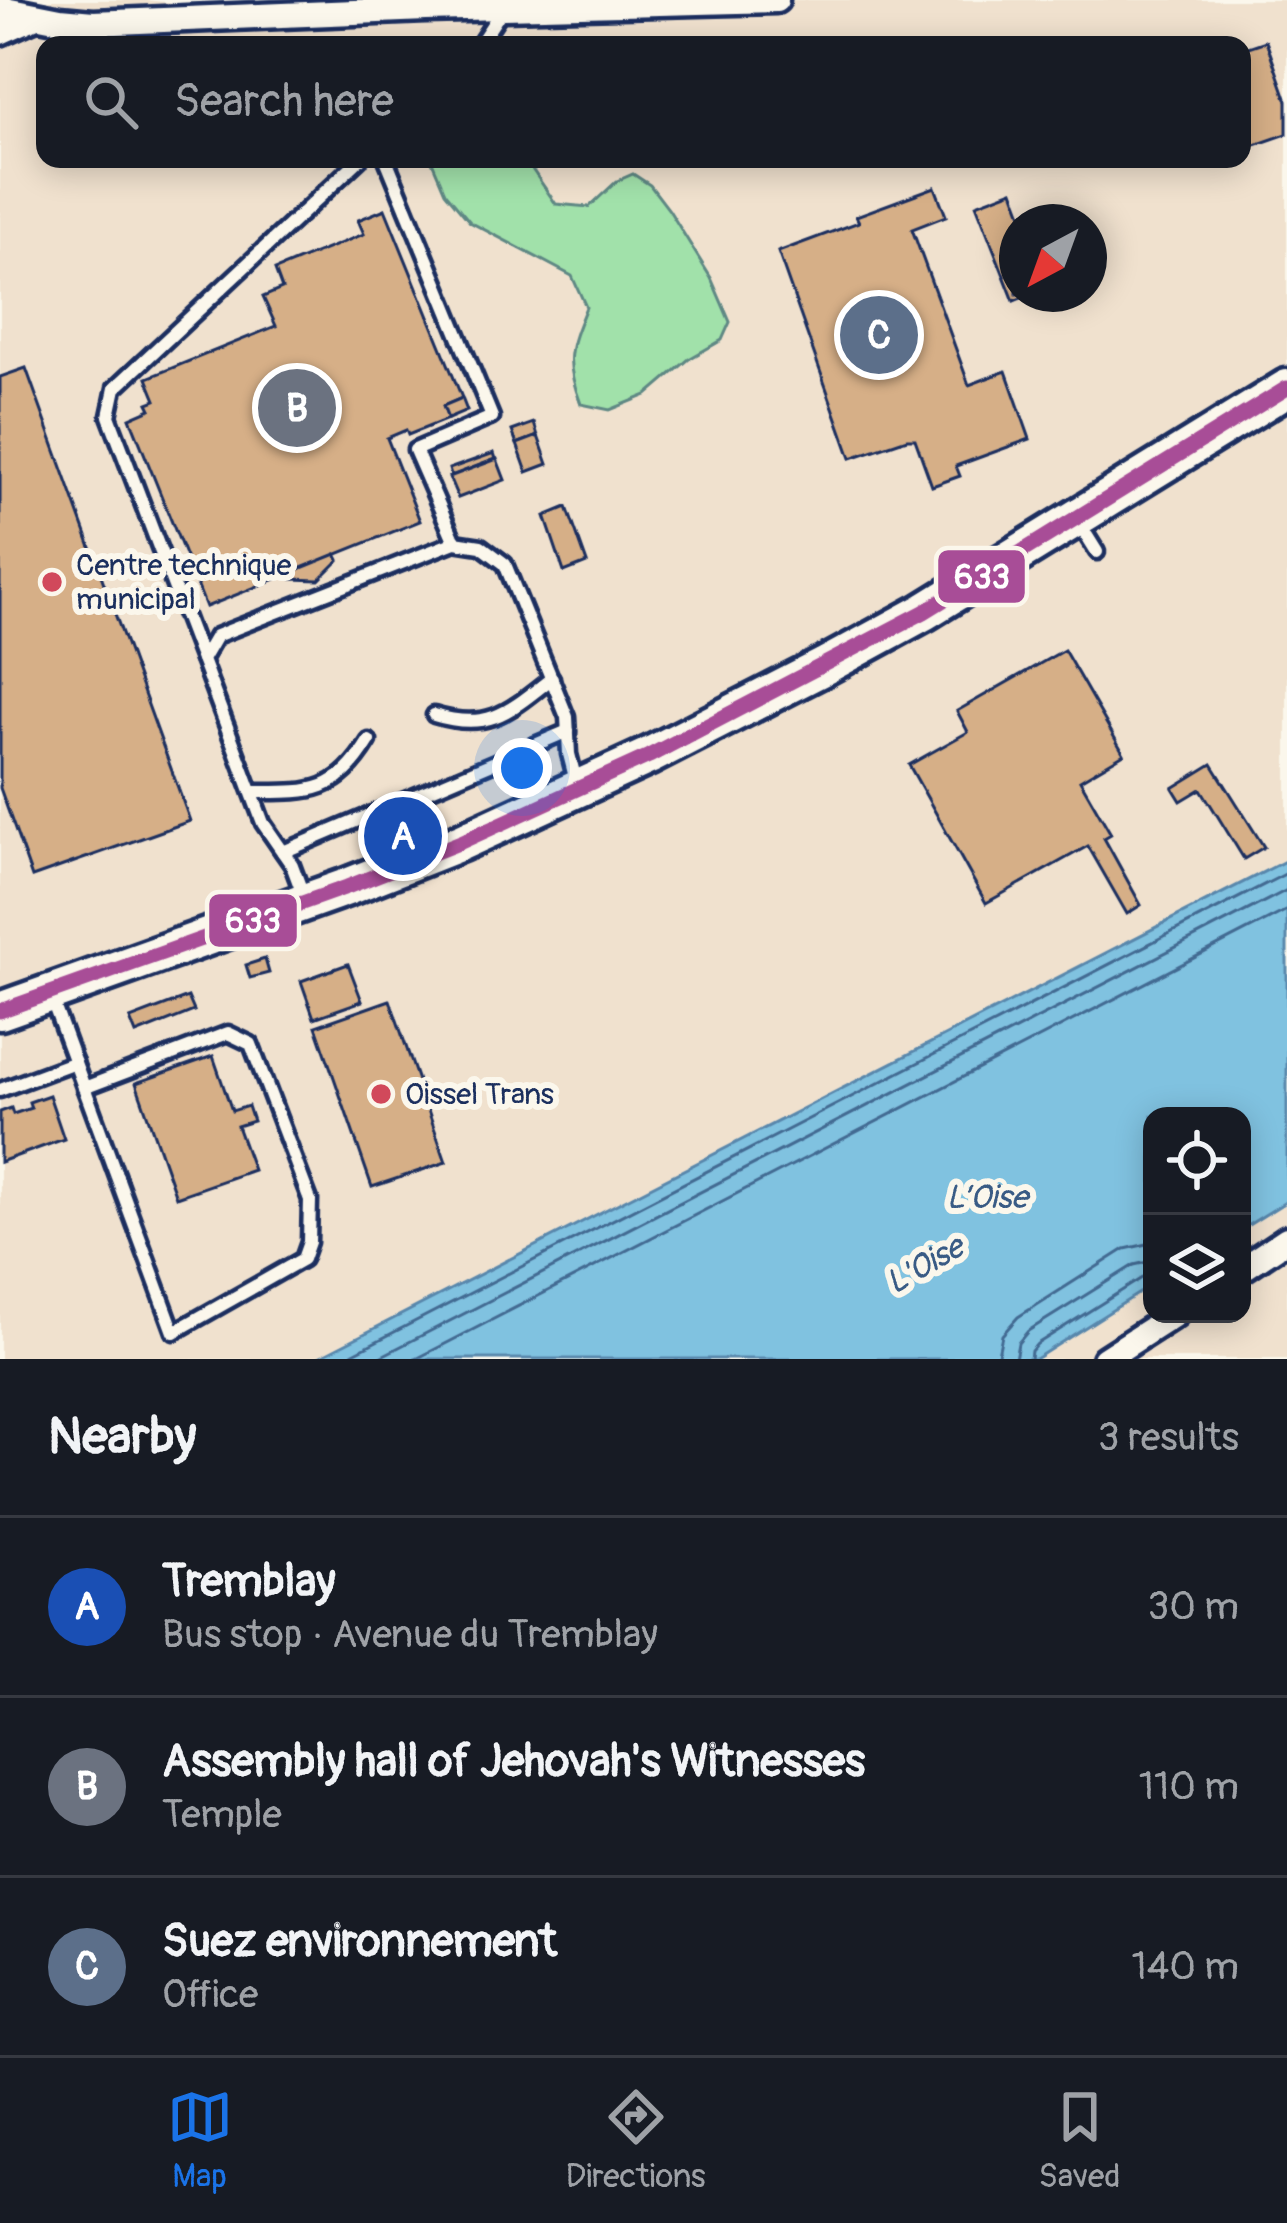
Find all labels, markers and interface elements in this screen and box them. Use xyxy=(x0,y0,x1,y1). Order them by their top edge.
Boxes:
search box xyxy=(36,36,1251,168)
icon: search xyxy=(78,69,144,135)
text: Search here xyxy=(174,74,394,130)
north arrow xyxy=(999,204,1107,312)
pin: C xyxy=(840,290,918,380)
pin: B xyxy=(258,363,336,453)
place label: Centre technique municipal xyxy=(76,547,292,618)
line badge: 633 xyxy=(936,548,1027,605)
text: 633 xyxy=(954,557,1010,598)
marker: Centre technique municipal xyxy=(39,569,65,595)
your location xyxy=(492,738,552,798)
pin: A xyxy=(364,791,442,881)
line badge: 633 xyxy=(207,892,299,949)
text: 633 xyxy=(225,901,281,942)
place label: Oissel Trans xyxy=(405,1076,554,1113)
marker: Oissel Trans xyxy=(368,1081,394,1107)
map controls xyxy=(1143,1107,1251,1323)
button: locate xyxy=(1143,1107,1251,1215)
water label: L’Oise xyxy=(946,1177,1030,1218)
button: layers xyxy=(1143,1215,1251,1323)
water label: L'Oise xyxy=(879,1225,974,1304)
text: Nearby xyxy=(48,1405,196,1469)
text: 3 results xyxy=(1098,1413,1239,1462)
text: Tremblay xyxy=(162,1554,335,1610)
text: A xyxy=(74,1582,100,1631)
text: 30 m xyxy=(1148,1582,1239,1631)
text: Bus stop · Avenue du Tremblay xyxy=(162,1610,658,1659)
text: Assembly hall of Jehovah's Witnesses xyxy=(162,1734,865,1790)
text: B xyxy=(76,1762,98,1811)
text: 110 m xyxy=(1139,1762,1239,1811)
text: Temple xyxy=(162,1790,282,1839)
text: Suez environnement xyxy=(162,1914,557,1970)
text: C xyxy=(75,1942,99,1991)
text: 140 m xyxy=(1131,1942,1239,1991)
text: Office xyxy=(162,1970,258,2019)
tab: Map xyxy=(167,2084,233,2197)
tab: Directions xyxy=(566,2084,706,2197)
tab: Saved xyxy=(1039,2084,1120,2197)

